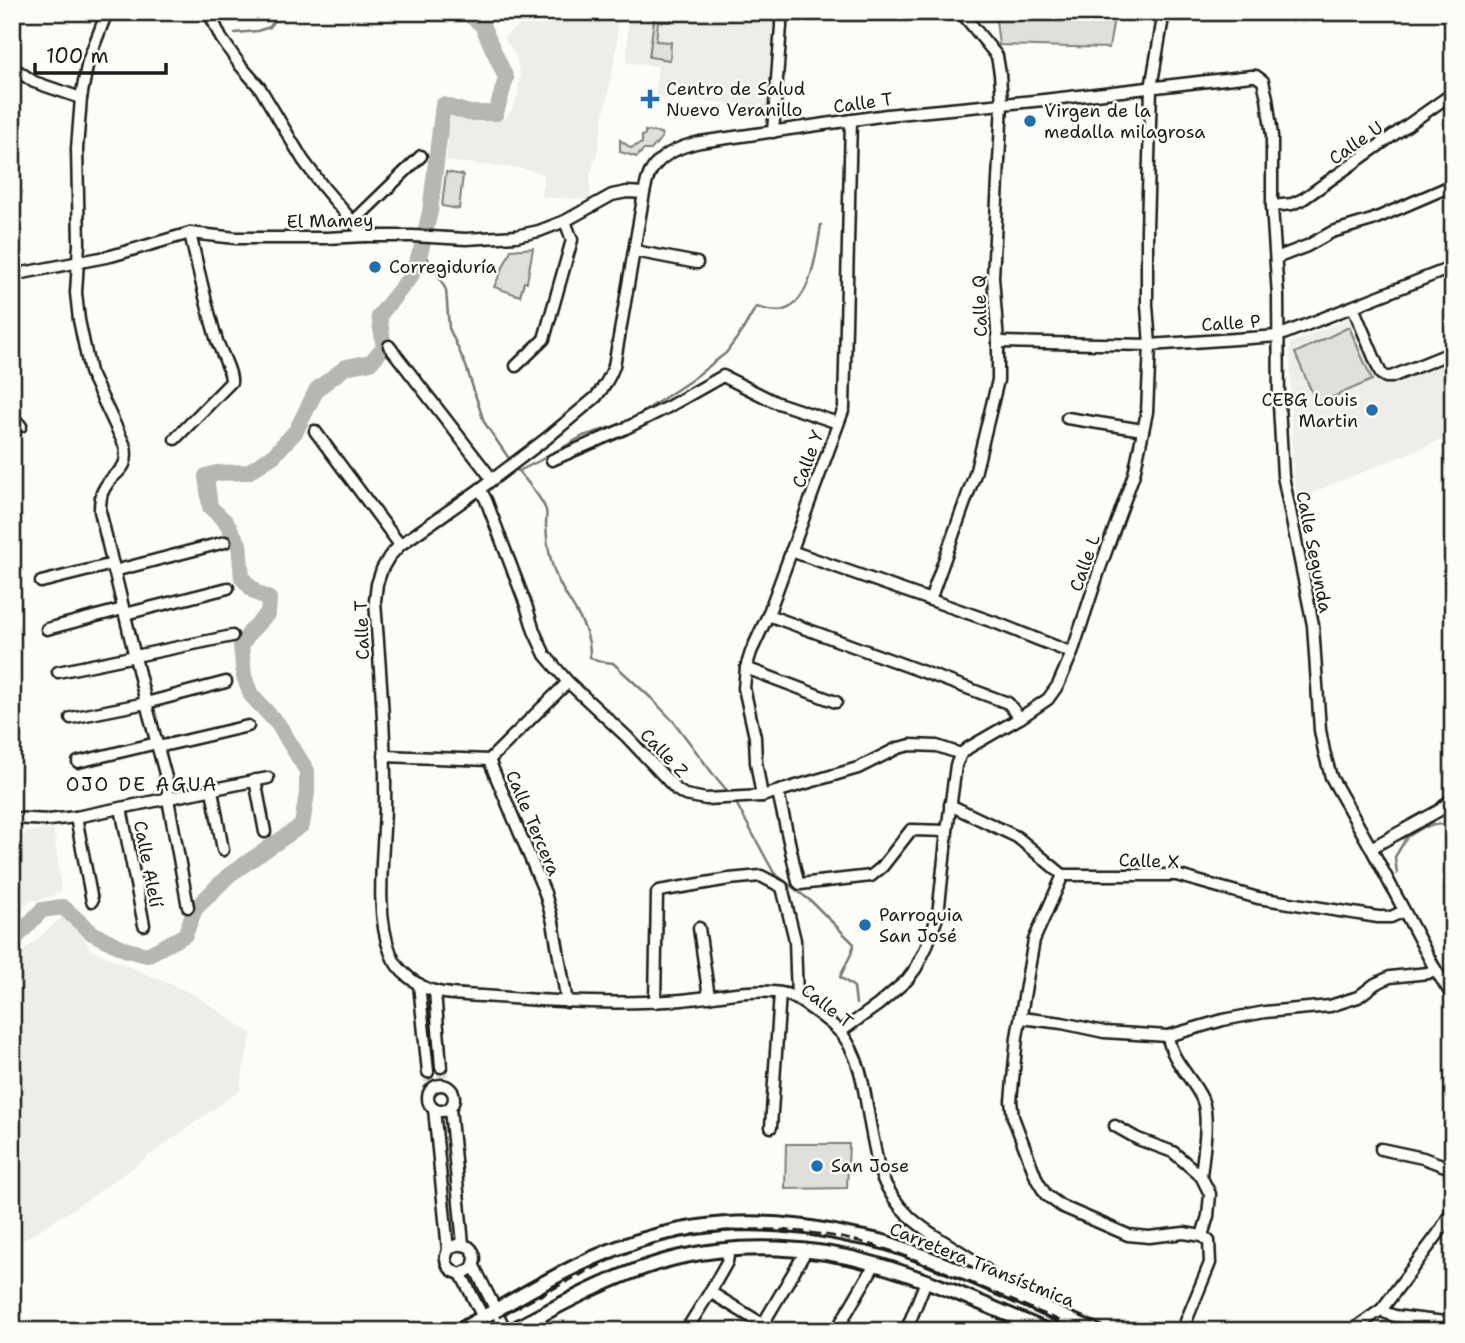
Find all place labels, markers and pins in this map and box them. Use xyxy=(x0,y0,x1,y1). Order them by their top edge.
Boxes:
place label: Centro de Salud Nuevo Veranillo xyxy=(666,77,805,122)
marker: Centro de Salud Nuevo Veranillo xyxy=(640,89,660,109)
place label: Virgen de la medalla milagrosa xyxy=(1044,99,1206,144)
marker: Virgen de la medalla milagrosa xyxy=(1022,113,1038,129)
place label: Corregiduría xyxy=(389,255,497,279)
marker: Corregiduría xyxy=(367,259,383,275)
place label: CEBG Louis Martin xyxy=(1261,388,1358,433)
marker: CEBG Louis Martin xyxy=(1364,402,1380,418)
place label: Parroquia San José xyxy=(879,903,963,948)
marker: Parroquia San José xyxy=(857,917,873,933)
place label: San Jose xyxy=(831,1154,909,1178)
marker: San Jose xyxy=(809,1158,825,1174)

